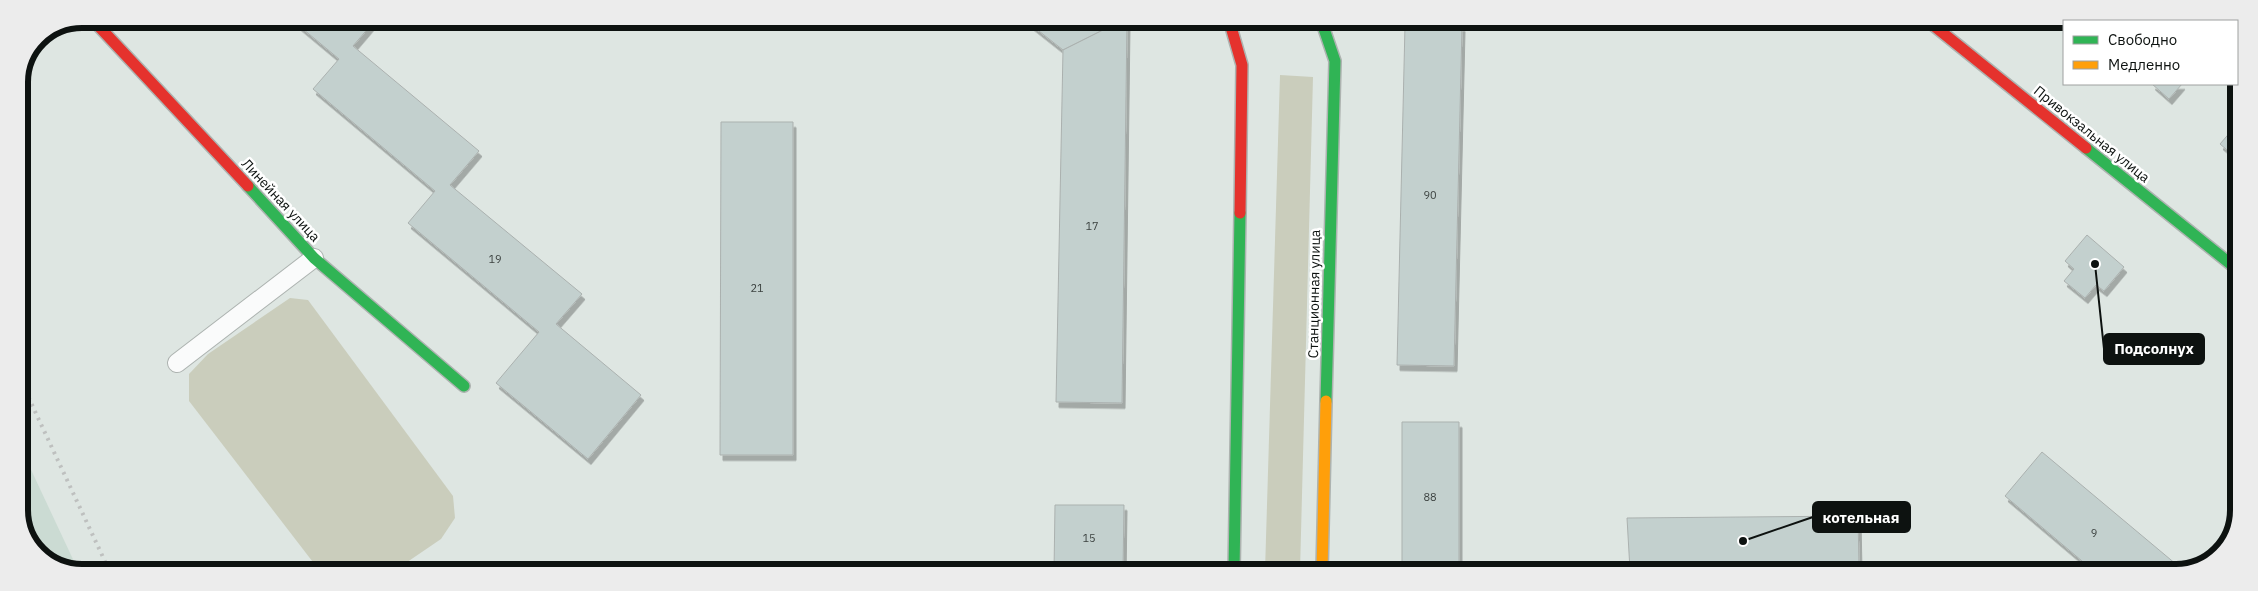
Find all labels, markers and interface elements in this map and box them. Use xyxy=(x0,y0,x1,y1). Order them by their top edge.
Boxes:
legend xyxy=(2063,20,2238,85)
text: Свободно xyxy=(2108,30,2177,49)
text: Медленно xyxy=(2108,55,2180,74)
street label: Привокзальная улица xyxy=(2030,82,2154,187)
street label: Линейная улица xyxy=(238,155,325,246)
house number: 90 xyxy=(1423,188,1437,202)
house number: 17 xyxy=(1085,219,1099,233)
street label: Станционная улица xyxy=(1304,229,1324,359)
house number: 19 xyxy=(488,252,502,266)
house number: 21 xyxy=(750,281,764,295)
callout: Подсолнух xyxy=(2104,334,2204,364)
text: Подсолнух xyxy=(2114,339,2194,358)
house number: 88 xyxy=(1423,490,1437,504)
callout: котельная xyxy=(1813,502,1910,532)
text: котельная xyxy=(1823,508,1899,527)
house number: 9 xyxy=(2091,526,2097,540)
house number: 15 xyxy=(1082,531,1096,545)

